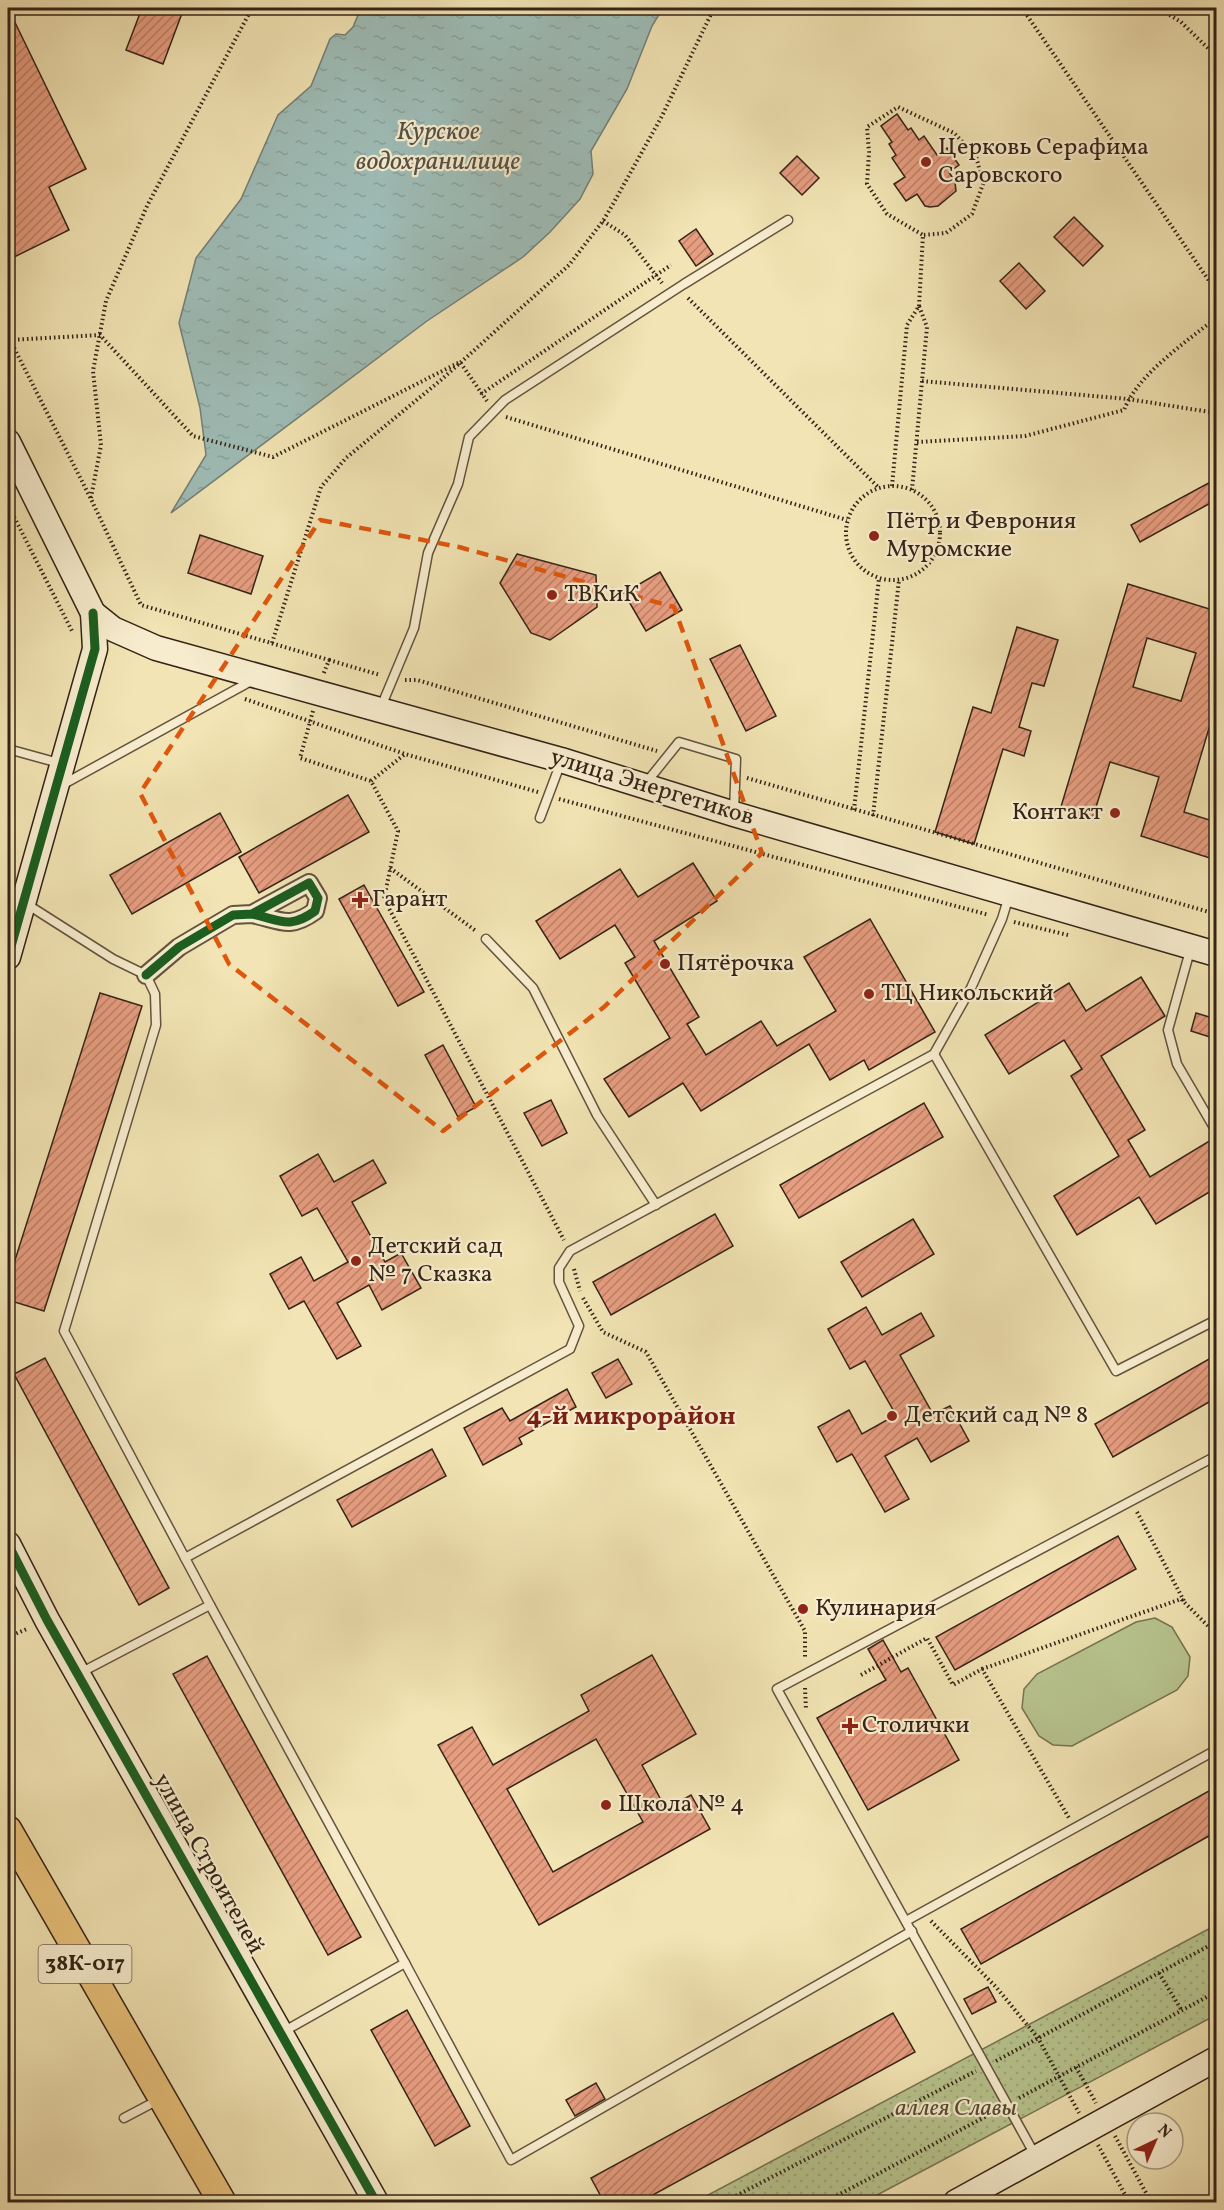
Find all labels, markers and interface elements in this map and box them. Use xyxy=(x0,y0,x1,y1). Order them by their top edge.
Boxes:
water label: Курское водохранилище xyxy=(356,114,520,180)
place label: Церковь Серафима Саровского xyxy=(938,131,1149,193)
marker: Церковь Серафима Саровского xyxy=(919,155,933,169)
place label: Пётр и Феврония Муромские xyxy=(886,505,1076,567)
marker: Пётр и Феврония Муромские xyxy=(867,529,881,543)
place label: ТВКиК xyxy=(564,578,640,612)
marker: ТВКиК xyxy=(545,588,559,602)
street label: улица Энергетиков xyxy=(546,741,758,835)
place label: Контакт xyxy=(1012,796,1103,830)
marker: Контакт xyxy=(1108,806,1122,820)
place label: Гарант xyxy=(372,883,447,917)
marker: Гарант xyxy=(353,893,367,907)
place label: Пятёрочка xyxy=(677,947,795,981)
marker: Пятёрочка xyxy=(658,957,672,971)
place label: ТЦ Никольский xyxy=(881,977,1054,1011)
marker: ТЦ Никольский xyxy=(862,987,876,1001)
place label: Детский сад № 7 Сказка xyxy=(368,1230,503,1292)
marker: Детский сад № 7 Сказка xyxy=(349,1254,363,1268)
district label: 4-й микрорайон xyxy=(526,1399,736,1435)
place label: Детский сад № 8 xyxy=(904,1399,1088,1433)
marker: Детский сад № 8 xyxy=(885,1409,899,1423)
place label: Кулинария xyxy=(815,1592,936,1626)
marker: Кулинария xyxy=(796,1602,810,1616)
place label: Столички xyxy=(862,1709,970,1743)
marker: Столички xyxy=(843,1719,857,1733)
street label: улица Строителей xyxy=(144,1767,272,1961)
place label: Школа № 4 xyxy=(618,1788,744,1822)
marker: Школа № 4 xyxy=(599,1798,613,1812)
road number: 38К-017 xyxy=(38,1945,132,1983)
park label: аллея Славы xyxy=(895,2092,1017,2126)
north arrow xyxy=(1125,2111,1185,2171)
text: N xyxy=(1152,2120,1176,2144)

